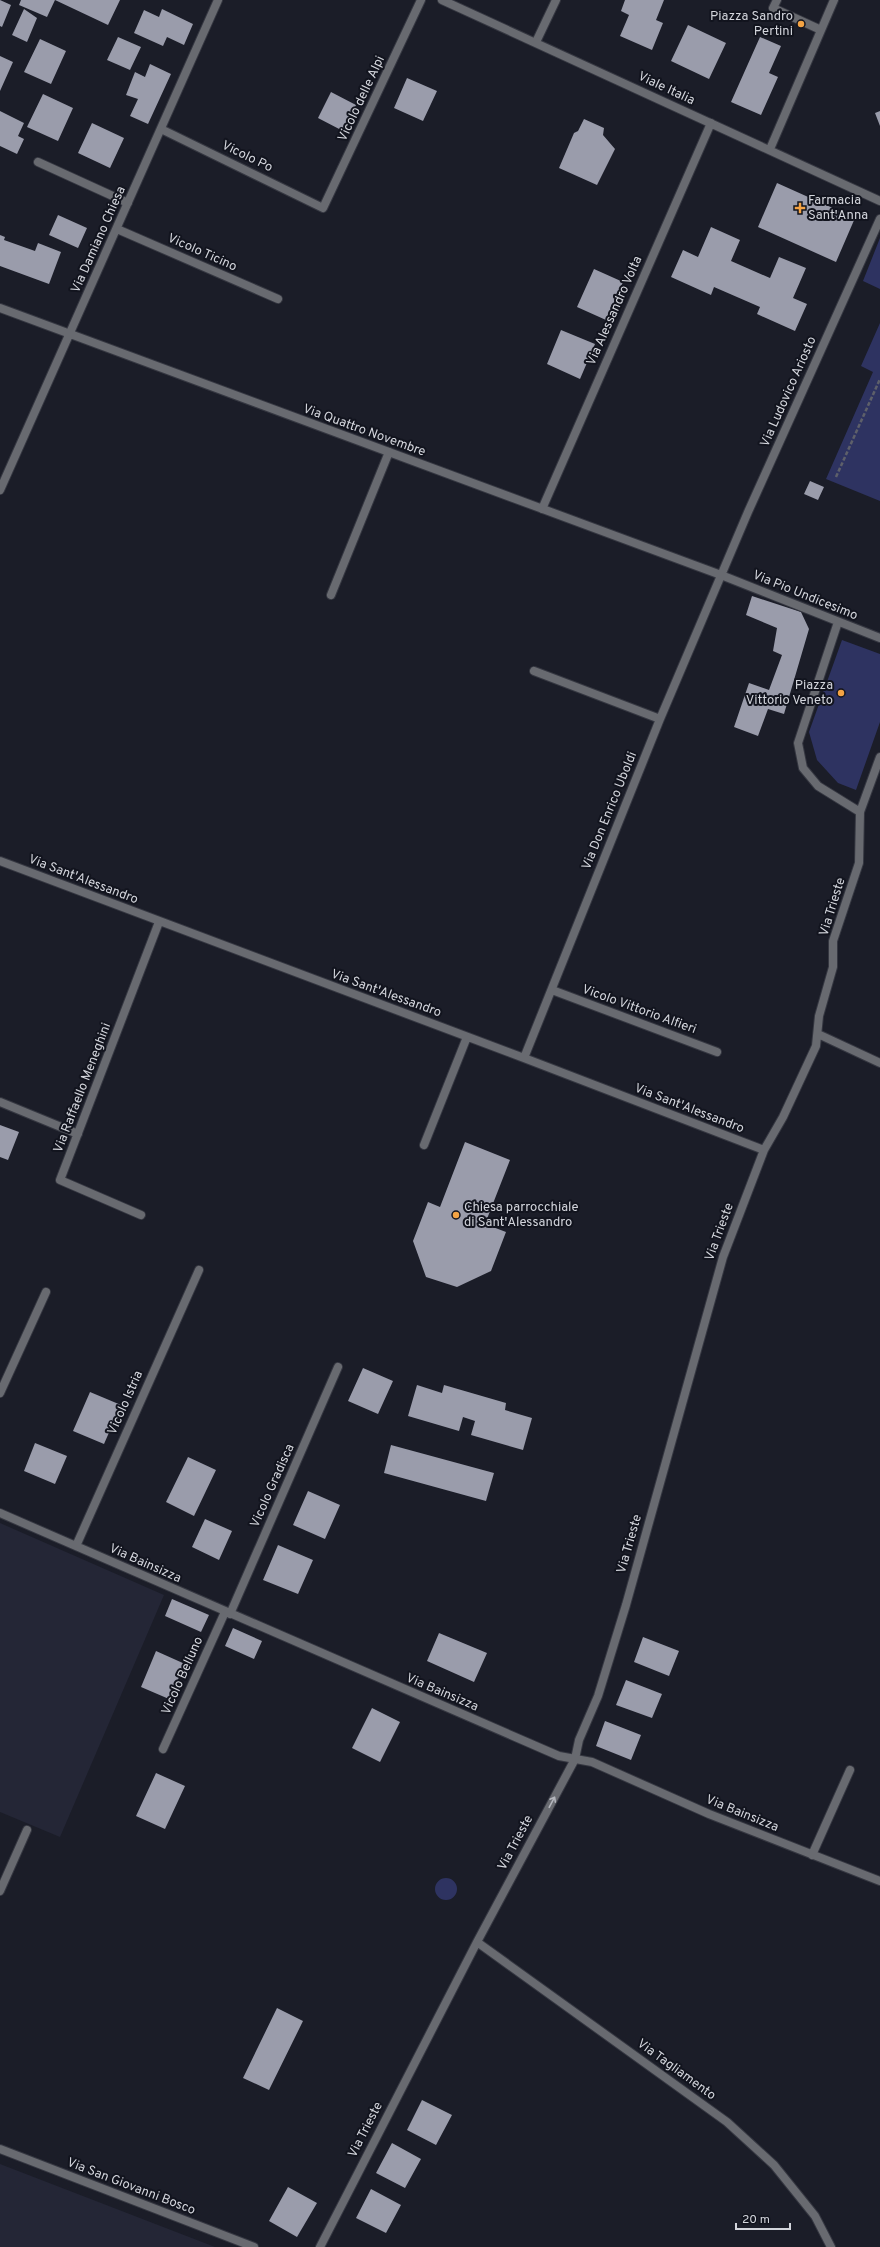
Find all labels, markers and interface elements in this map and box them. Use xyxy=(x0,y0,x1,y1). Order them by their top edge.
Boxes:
place label: Piazza Sandro Pertini xyxy=(710,9,793,40)
marker: Piazza Sandro Pertini xyxy=(796,19,806,29)
street label: Vicolo delle Alpi xyxy=(335,54,389,144)
street label: Viale Italia xyxy=(635,69,697,109)
street label: Vicolo Po xyxy=(219,138,275,176)
street label: Via Damiano Chiesa xyxy=(68,184,130,296)
place label: Farmacia Sant'Anna xyxy=(808,193,868,224)
marker: Farmacia Sant'Anna xyxy=(795,203,805,213)
street label: Vicolo Ticino xyxy=(165,231,239,275)
street label: Via Alessandro Volta xyxy=(584,254,646,368)
street label: Via Ludovico Ariosto xyxy=(757,334,821,450)
street label: Via Quattro Novembre xyxy=(300,401,428,461)
street label: Via Pio Undicesimo xyxy=(750,568,860,624)
place label: Piazza Vittorio Veneto xyxy=(746,678,833,709)
marker: Piazza Vittorio Veneto xyxy=(836,688,846,698)
street label: Via Don Enrico Uboldi xyxy=(579,750,641,872)
street label: Via Sant'Alessandro xyxy=(26,852,140,908)
street label: Via Trieste xyxy=(817,876,849,938)
street label: Via Sant'Alessandro xyxy=(329,967,443,1021)
street label: Vicolo Vittorio Alfieri xyxy=(580,982,698,1038)
street label: Via Raffaello Meneghini xyxy=(51,1021,115,1155)
street label: Via Sant'Alessandro xyxy=(632,1081,746,1137)
place label: Chiesa parrocchiale di Sant'Alessandro xyxy=(464,1200,578,1231)
street label: Via Trieste xyxy=(702,1201,738,1263)
marker: Chiesa parrocchiale di Sant'Alessandro xyxy=(451,1210,461,1220)
street label: Vicolo Istria xyxy=(105,1369,147,1437)
street label: Vicolo Gradisca xyxy=(247,1442,299,1530)
street label: Via Trieste xyxy=(614,1513,646,1575)
street label: Via Bainsizza xyxy=(107,1541,183,1587)
street label: Vicolo Belluno xyxy=(159,1634,207,1718)
street label: Via Bainsizza xyxy=(403,1671,481,1715)
street label: Via Bainsizza xyxy=(703,1792,781,1836)
one-way arrow xyxy=(549,1796,556,1808)
street label: Via Trieste xyxy=(495,1813,537,1873)
street label: Via Tagliamento xyxy=(633,2036,719,2104)
street label: Via Trieste xyxy=(345,2099,387,2161)
street label: Via San Giovanni Bosco xyxy=(64,2155,198,2219)
scale bar xyxy=(736,2205,790,2231)
text: 20 m xyxy=(742,2212,770,2228)

